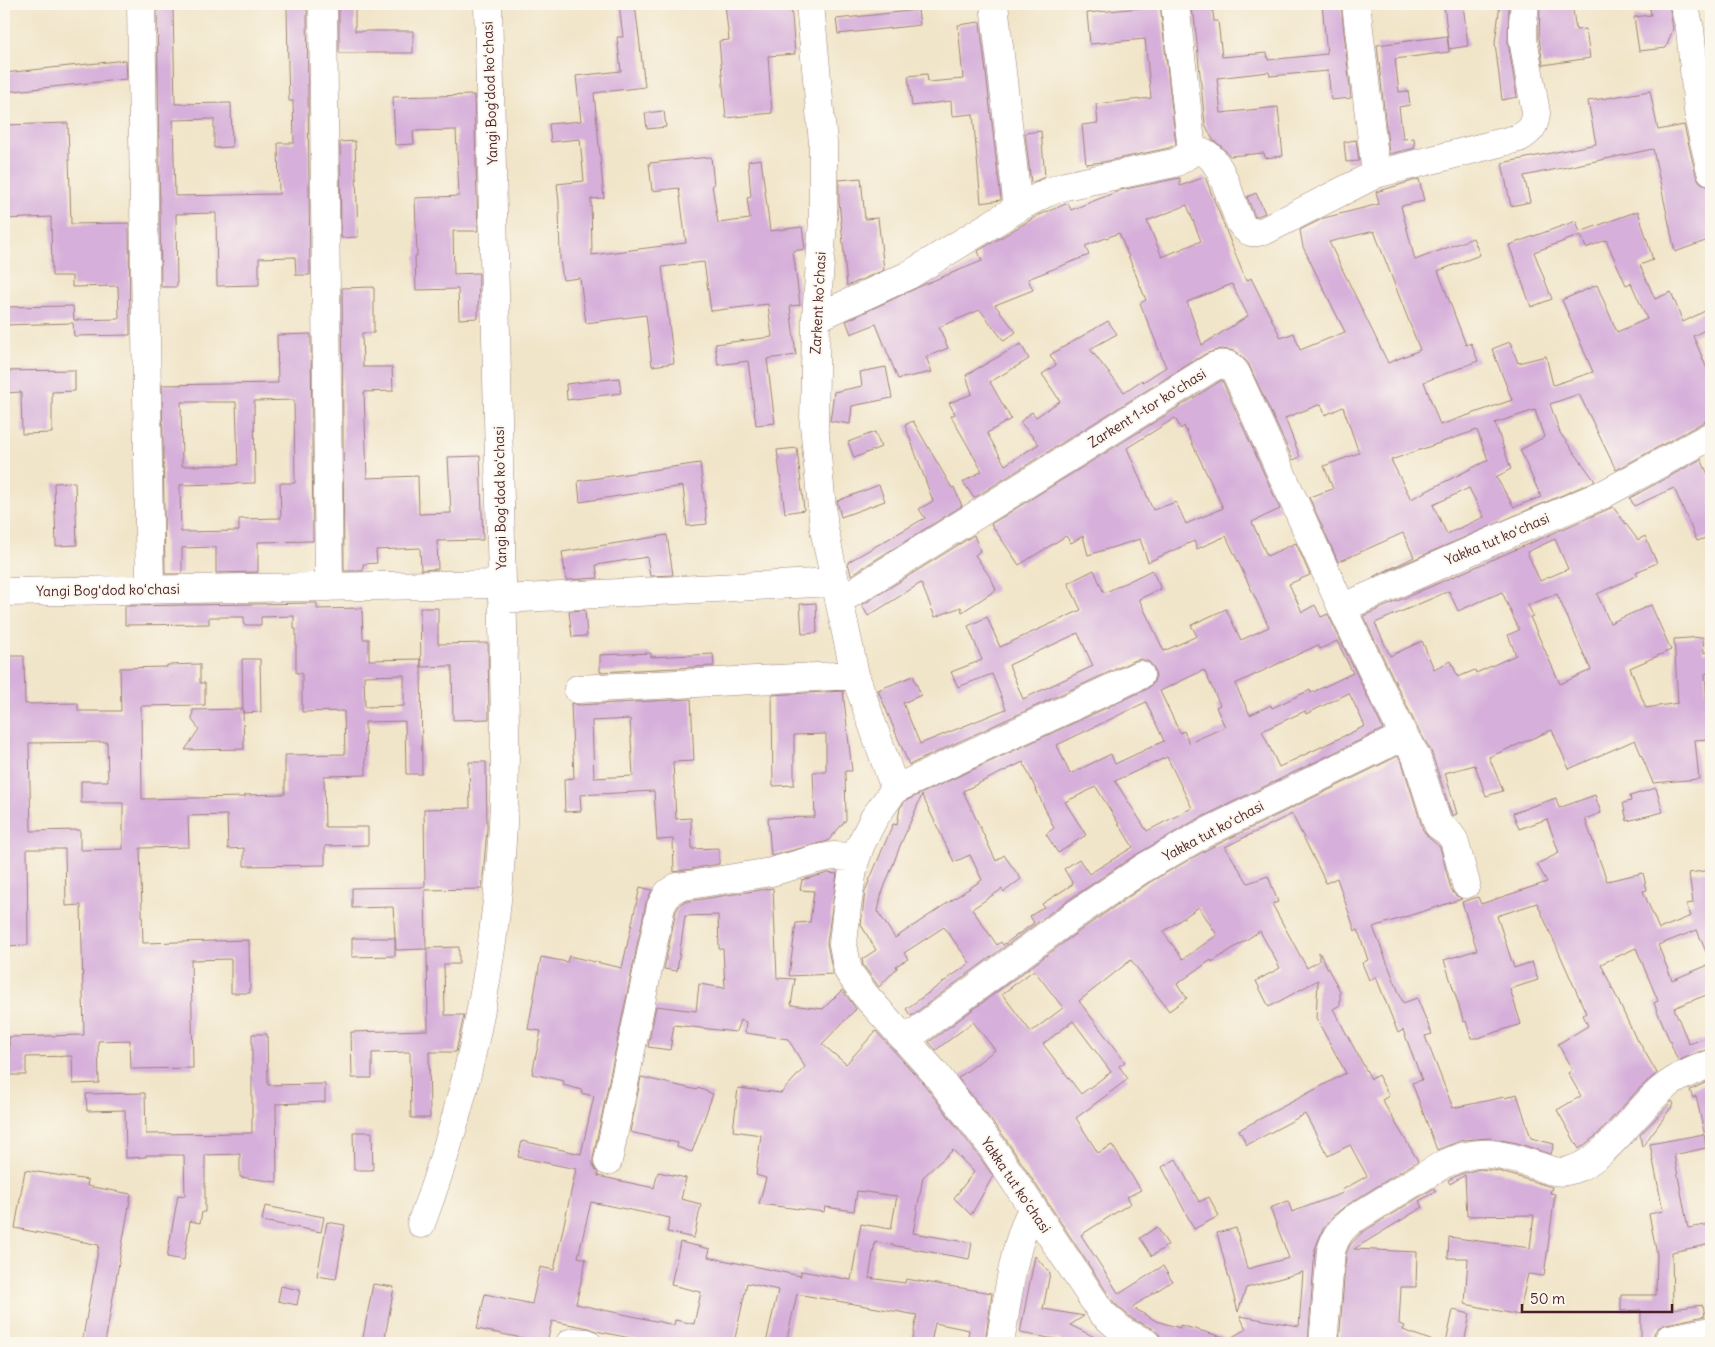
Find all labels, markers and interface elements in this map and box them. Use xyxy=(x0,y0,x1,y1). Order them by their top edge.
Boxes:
street label: Yangi Bogʻdod koʻchasi xyxy=(479,21,501,165)
street label: Zarkent koʻchasi xyxy=(806,251,830,355)
street label: Zarkent 1-tor koʻchasi xyxy=(1085,364,1209,452)
street label: Yangi Bogʻdod koʻchasi xyxy=(490,426,510,570)
street label: Yakka tut koʻchasi xyxy=(1442,509,1552,569)
street label: Yangi Bogʻdod koʻchasi xyxy=(36,580,180,600)
street label: Yakka tut koʻchasi xyxy=(1159,797,1267,865)
street label: Yakka tut koʻchasi xyxy=(977,1134,1055,1236)
scale bar xyxy=(1522,1282,1672,1314)
text: 50 m xyxy=(1530,1289,1565,1308)

